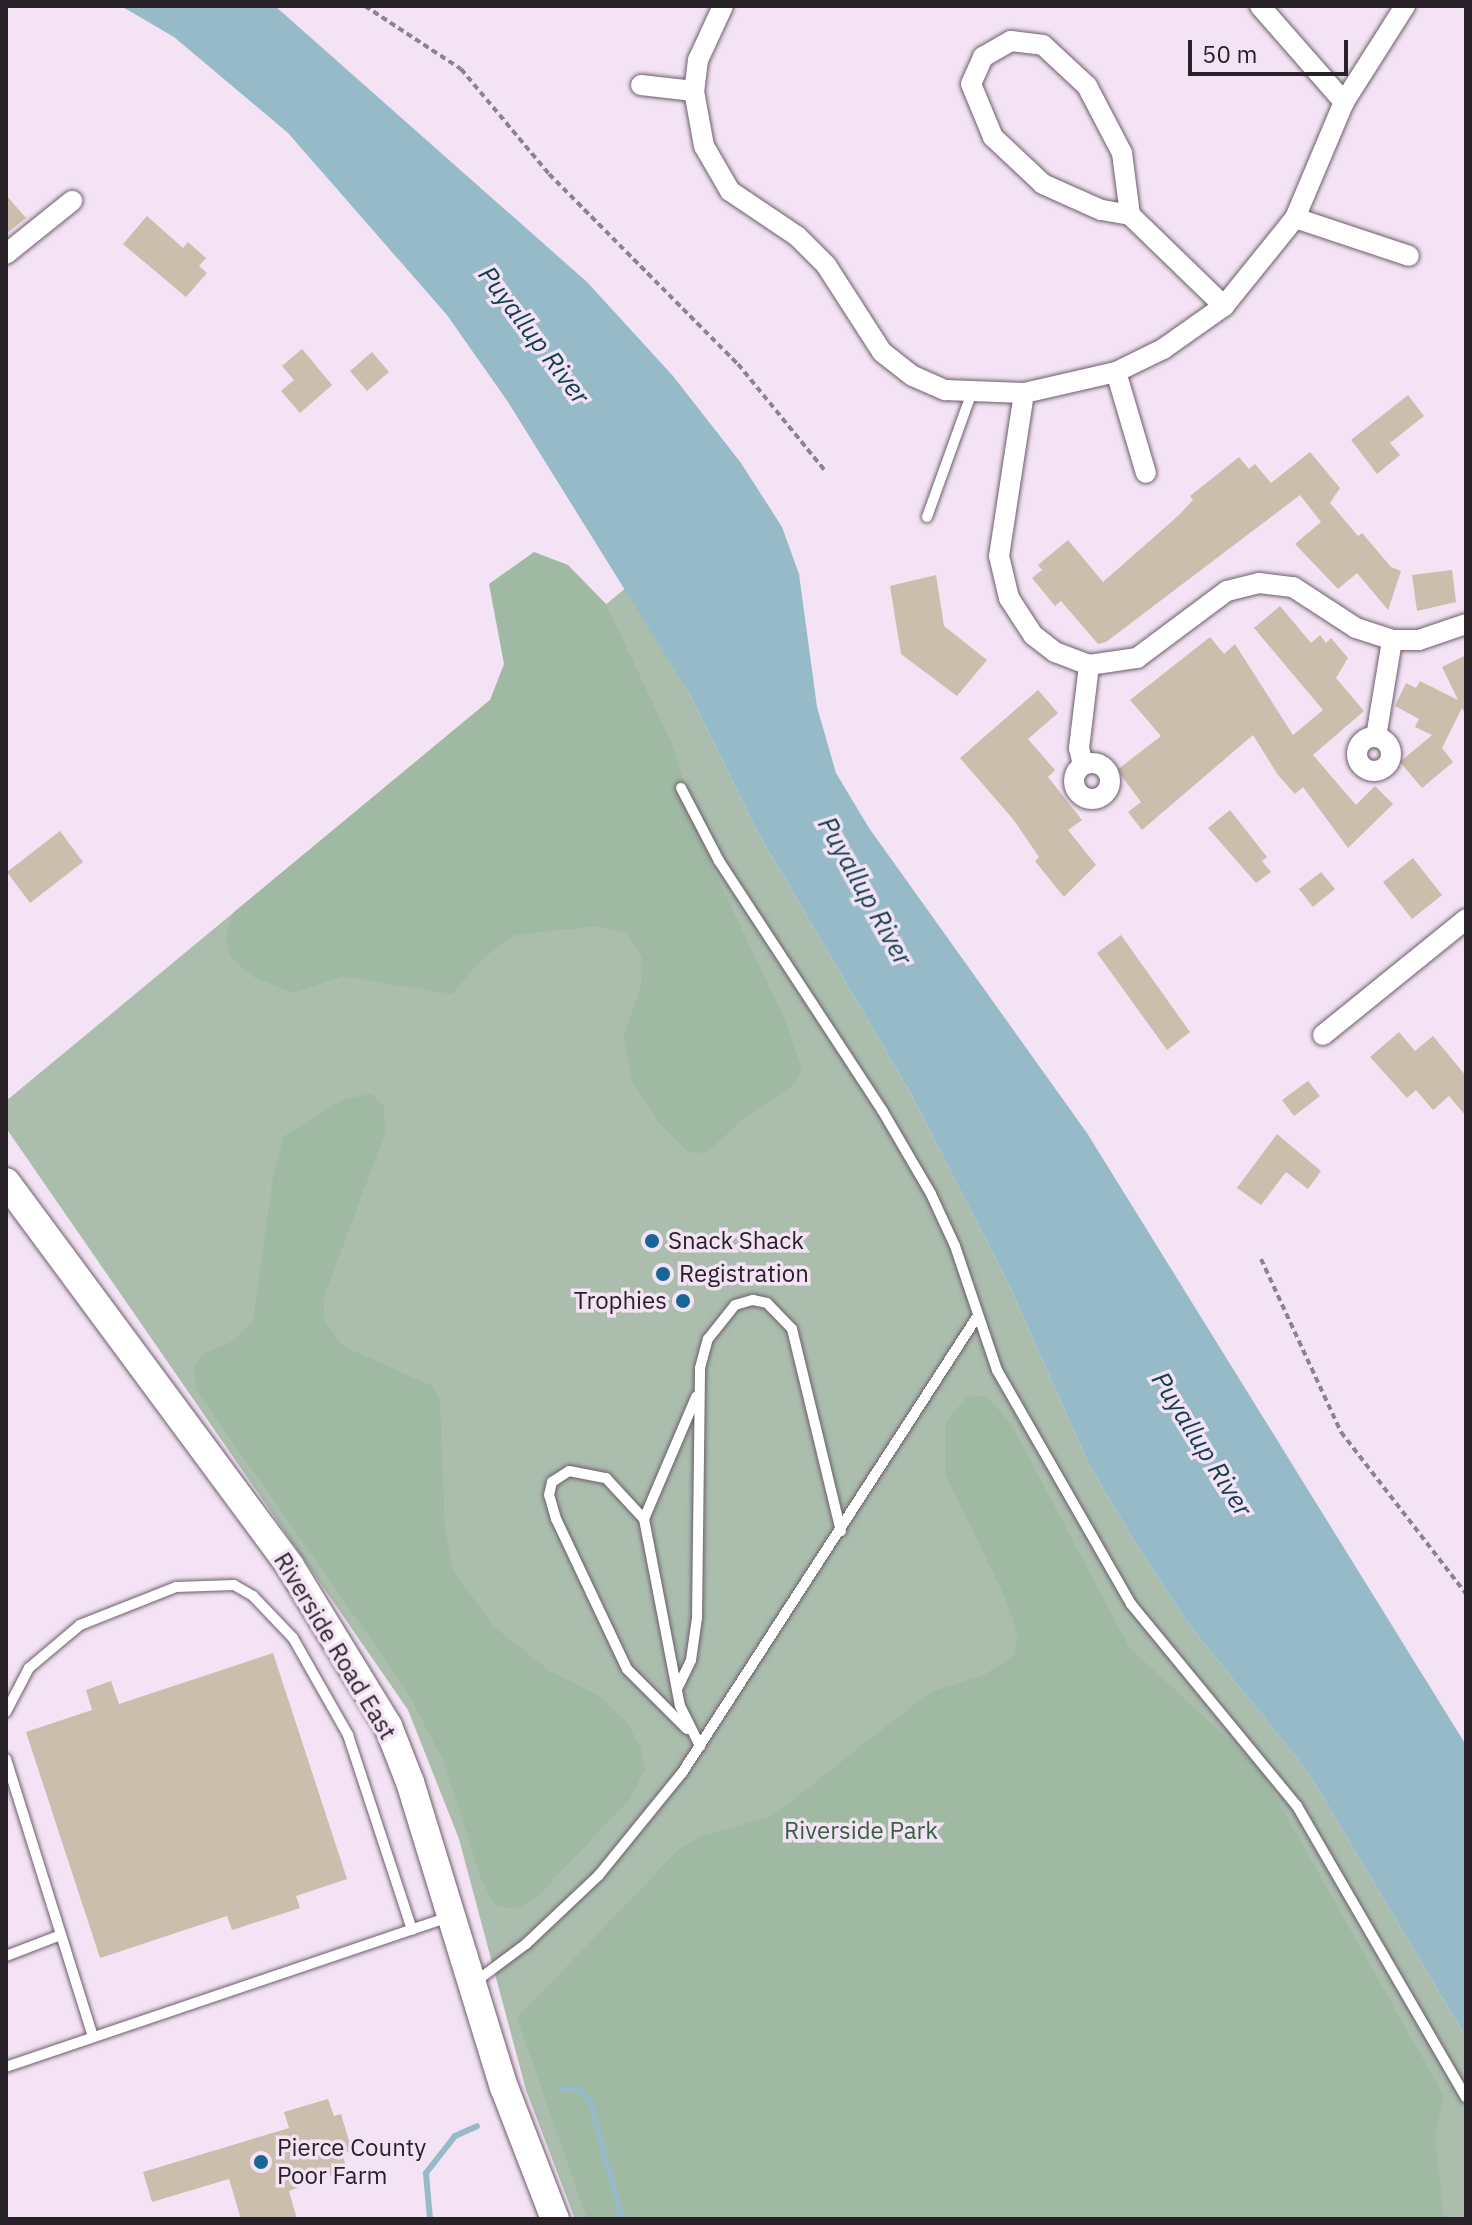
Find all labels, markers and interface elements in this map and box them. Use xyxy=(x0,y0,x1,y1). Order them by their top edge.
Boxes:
scale bar xyxy=(1192,24,1352,74)
text: 50 m xyxy=(1202,38,1257,70)
water label: Puyallup River xyxy=(472,260,596,410)
water label: Puyallup River xyxy=(811,811,919,971)
place label: Snack Shack xyxy=(668,1227,804,1255)
marker: Snack Shack xyxy=(643,1232,661,1250)
place label: Registration xyxy=(679,1260,809,1288)
marker: Registration xyxy=(654,1265,672,1283)
place label: Trophies xyxy=(574,1287,667,1315)
marker: Trophies xyxy=(674,1292,692,1310)
water label: Puyallup River xyxy=(1145,1366,1259,1522)
street label: Riverside Road East xyxy=(268,1547,402,1745)
park label: Riverside Park xyxy=(784,1817,938,1845)
place label: Pierce County Poor Farm xyxy=(277,2134,426,2190)
marker: Pierce County Poor Farm xyxy=(252,2153,270,2171)

